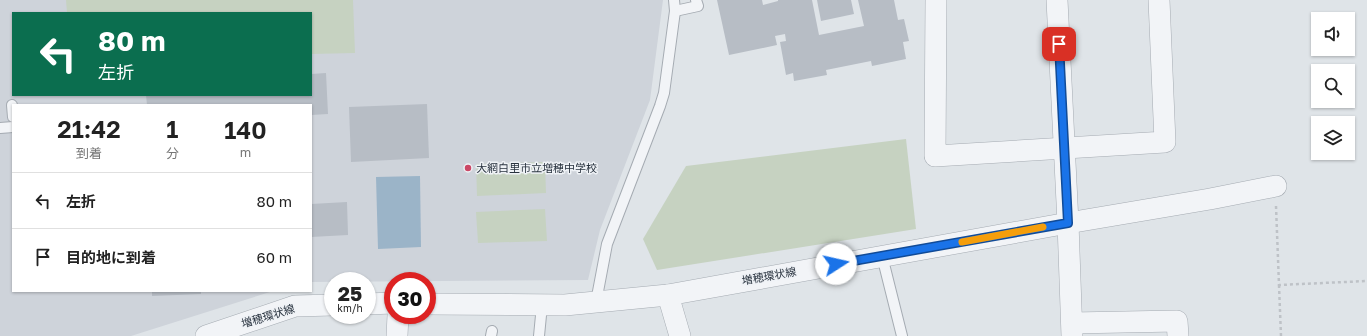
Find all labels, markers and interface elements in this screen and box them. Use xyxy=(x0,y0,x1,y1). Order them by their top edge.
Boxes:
map controls xyxy=(1311,12,1355,160)
button: sound xyxy=(1311,12,1355,56)
text: 80 m xyxy=(98,24,166,57)
pin xyxy=(1042,27,1076,61)
icon: left xyxy=(32,28,84,80)
icon: arrive xyxy=(1048,33,1070,55)
text: 左折 xyxy=(98,61,134,83)
button: search xyxy=(1311,64,1355,108)
text: 21:42 xyxy=(57,114,121,143)
text: 1 xyxy=(166,114,178,143)
text: 140 xyxy=(224,115,267,144)
button: layers xyxy=(1311,116,1355,160)
text: m xyxy=(240,144,251,160)
text: 到着 xyxy=(76,145,102,161)
text: 分 xyxy=(166,145,179,161)
place label: 大網白里市立増穂中学校 xyxy=(476,161,597,174)
marker: 大網白里市立増穂中学校 xyxy=(463,163,473,173)
icon: left xyxy=(32,190,54,212)
text: 左折 xyxy=(66,192,96,210)
text: 80 m xyxy=(257,192,292,210)
position arrow xyxy=(815,243,857,285)
icon: arrive xyxy=(32,246,54,268)
text: 目的地に到着 xyxy=(66,248,156,266)
text: 60 m xyxy=(257,248,292,266)
street label: 増穂環状線 xyxy=(741,264,797,287)
speed limit sign: 30 xyxy=(384,272,436,324)
text: 25 xyxy=(338,281,362,305)
street label: 増穂環状線 xyxy=(240,301,296,330)
text: km/h xyxy=(337,302,363,314)

